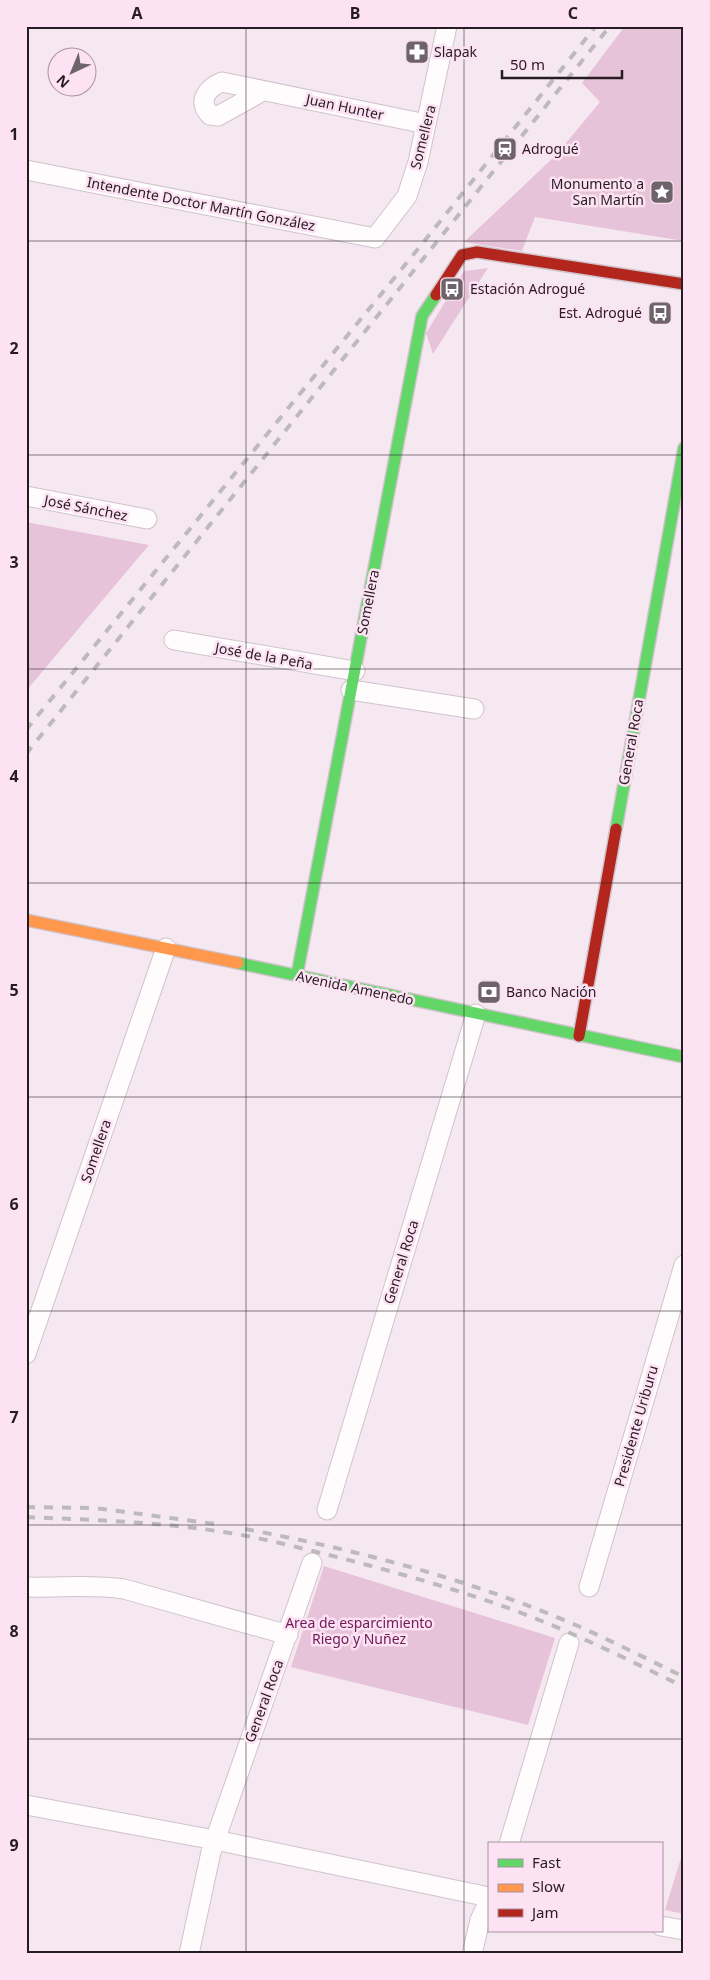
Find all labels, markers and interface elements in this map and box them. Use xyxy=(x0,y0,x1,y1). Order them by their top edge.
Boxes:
text: A xyxy=(131,2,143,24)
text: B xyxy=(350,2,360,24)
text: C xyxy=(568,2,578,24)
pharmacy icon: Slapak xyxy=(404,39,430,65)
place label: Slapak xyxy=(434,42,478,61)
north arrow xyxy=(48,48,98,98)
scale bar xyxy=(502,48,622,80)
text: 50 m xyxy=(510,54,545,74)
text: N xyxy=(52,71,73,93)
street label: Juan Hunter xyxy=(303,89,386,124)
street label: Somellera xyxy=(405,103,440,171)
text: 1 xyxy=(9,123,19,145)
station icon: Adrogué xyxy=(492,136,518,162)
place label: Adrogué xyxy=(522,139,579,158)
street label: Intendente Doctor Martín González xyxy=(85,172,317,235)
place label: Monumento a San Martín xyxy=(551,174,644,209)
place icon: Monumento a San Martín xyxy=(649,179,675,205)
bus stop icon: Estación Adrogué xyxy=(439,276,465,302)
place label: Estación Adrogué xyxy=(470,279,585,298)
bus stop icon: Est. Adrogué xyxy=(647,300,673,326)
place label: Est. Adrogué xyxy=(558,303,642,322)
text: 2 xyxy=(9,337,19,359)
street label: José Sánchez xyxy=(41,490,130,525)
text: 3 xyxy=(9,551,19,573)
street label: Somellera xyxy=(352,568,383,636)
street label: José de la Peña xyxy=(212,637,314,673)
street label: General Roca xyxy=(614,697,647,786)
text: 4 xyxy=(9,765,19,787)
street label: Avenida Amenedo xyxy=(294,966,416,1009)
text: 5 xyxy=(9,979,19,1001)
bank icon: Banco Nación xyxy=(476,979,502,1005)
place label: Banco Nación xyxy=(506,982,596,1001)
street label: Somellera xyxy=(76,1117,115,1185)
text: 6 xyxy=(9,1193,19,1215)
street label: General Roca xyxy=(379,1217,422,1306)
street label: Presidente Uriburu xyxy=(609,1363,662,1489)
text: 7 xyxy=(9,1406,19,1428)
park label: Area de esparcimiento Riego y Nuñez xyxy=(285,1613,433,1648)
text: 8 xyxy=(9,1620,19,1642)
street label: General Roca xyxy=(240,1657,287,1745)
text: 9 xyxy=(9,1834,19,1856)
legend xyxy=(488,1842,662,1932)
text: Fast xyxy=(532,1852,561,1872)
text: Slow xyxy=(532,1876,565,1896)
text: Jam xyxy=(530,1902,559,1922)

